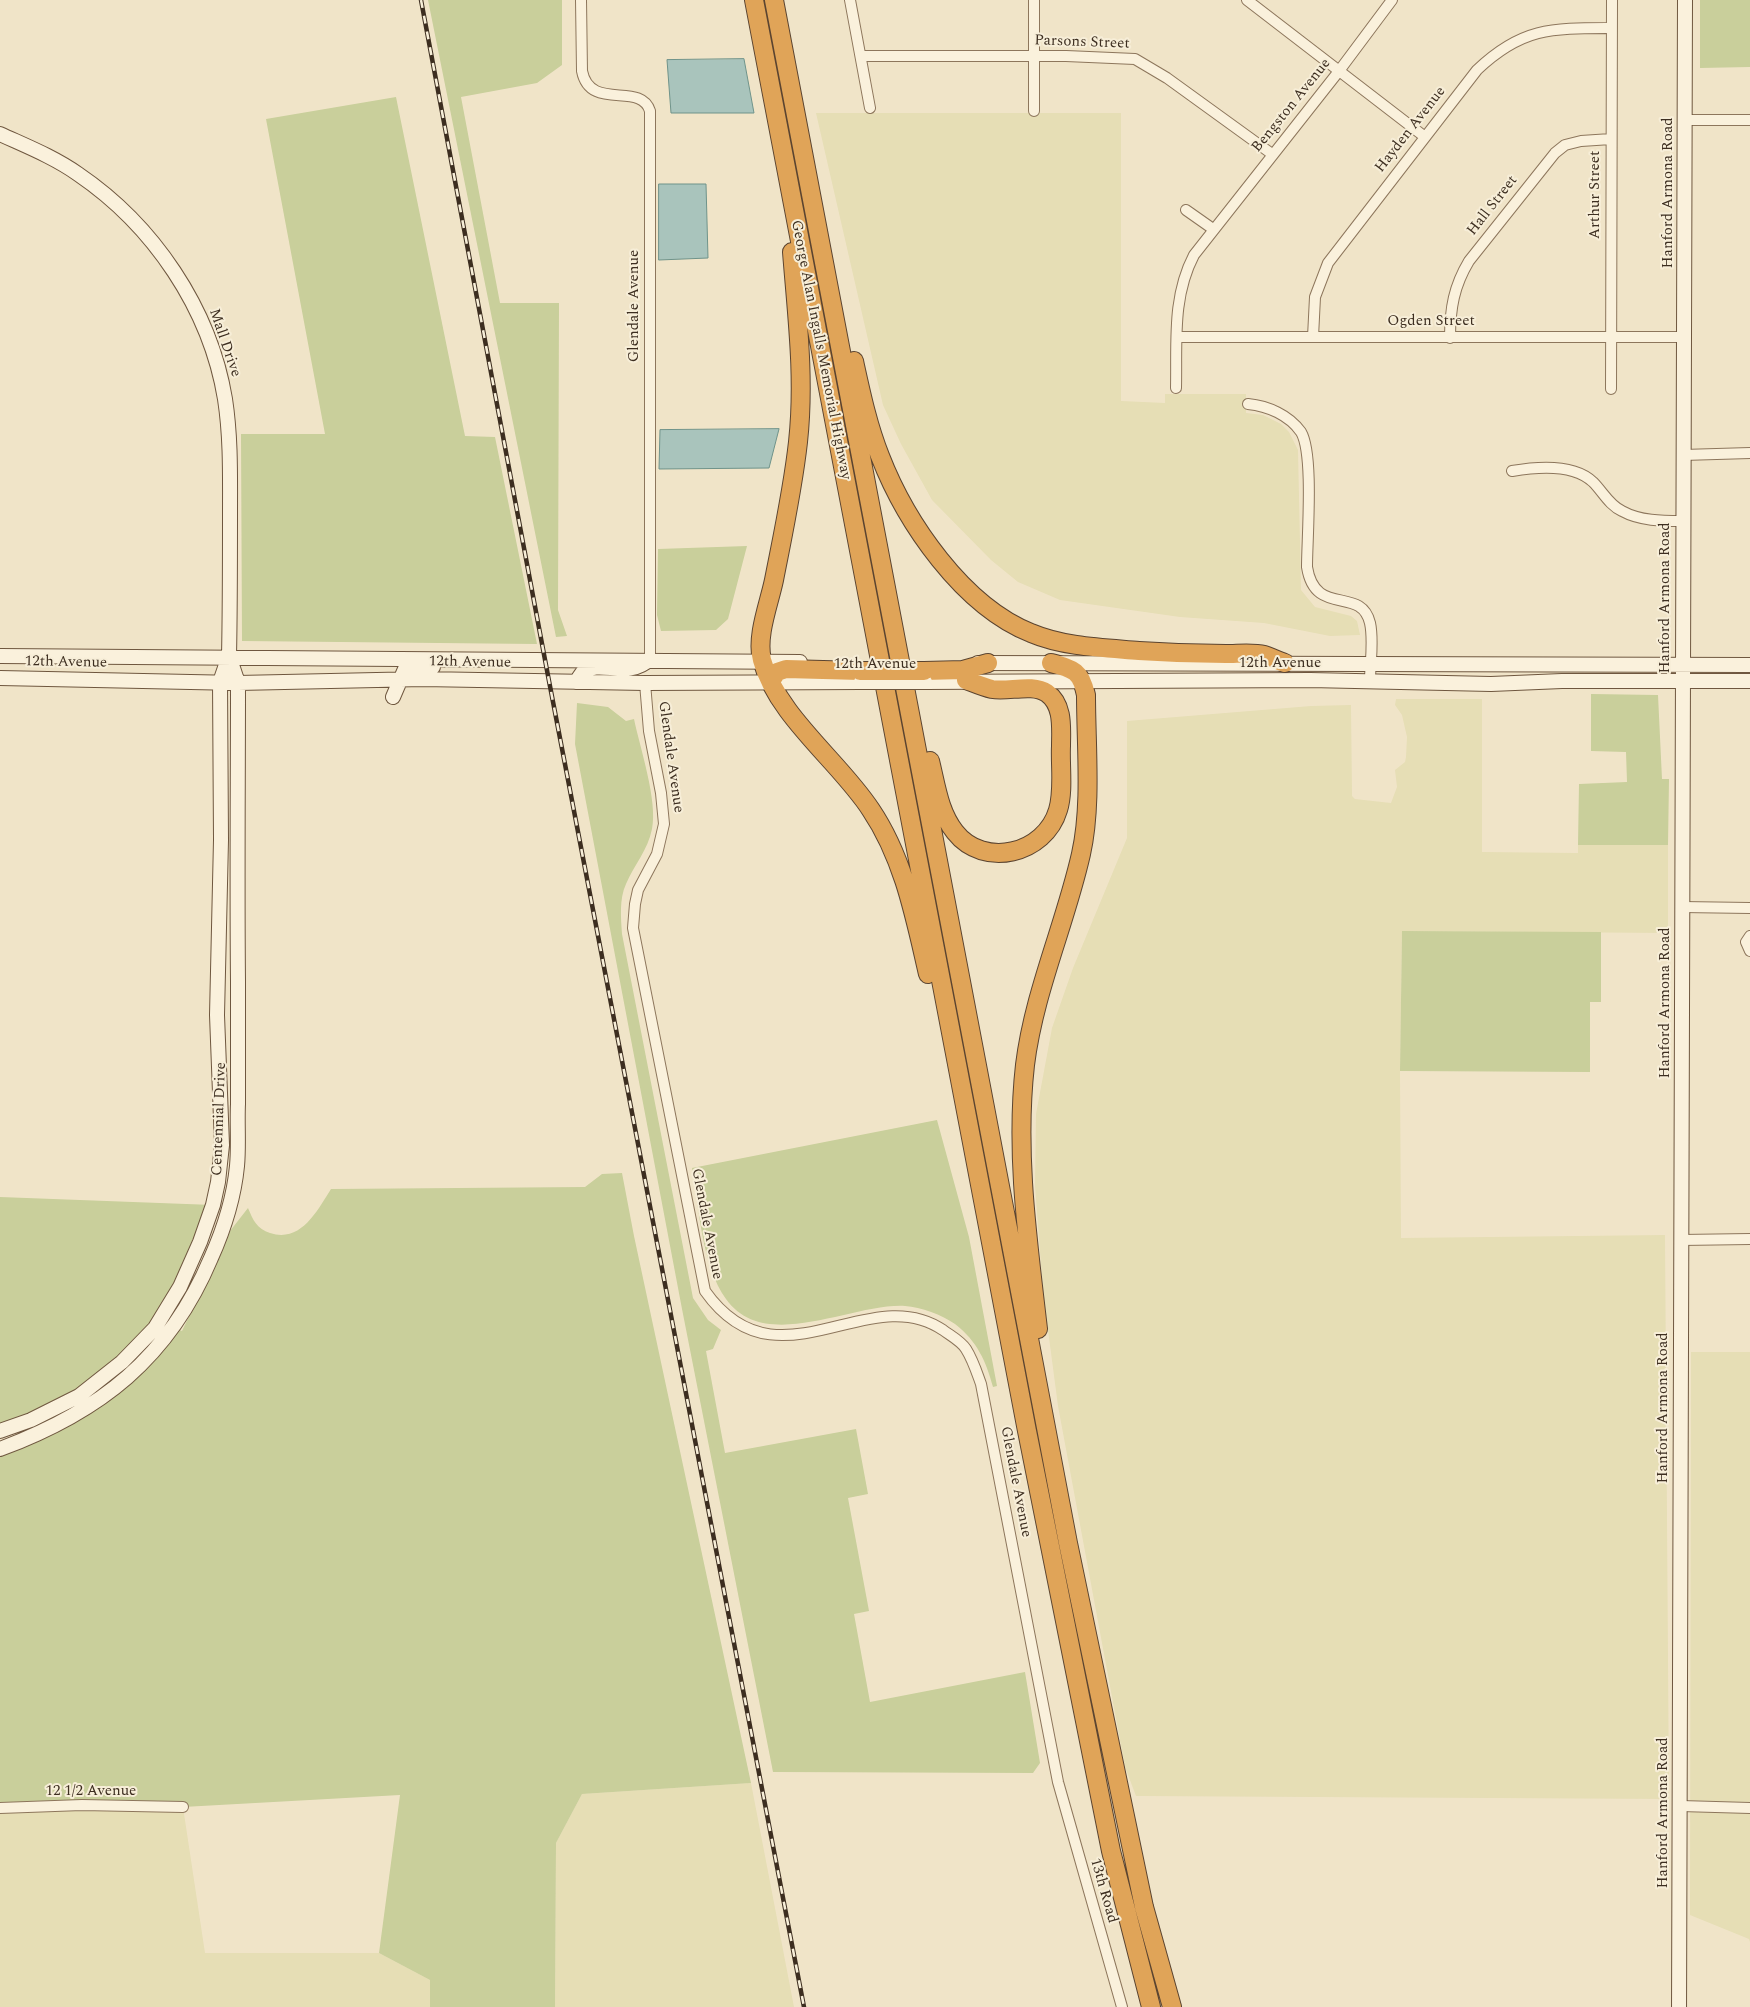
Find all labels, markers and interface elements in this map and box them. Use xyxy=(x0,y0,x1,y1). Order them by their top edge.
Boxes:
street label: Parsons Street xyxy=(1034,32,1130,54)
street label: Bengston Avenue xyxy=(1249,55,1335,157)
street label: Hayden Avenue xyxy=(1372,83,1450,177)
street label: Hanford Armona Road xyxy=(1660,117,1678,269)
street label: Arthur Street xyxy=(1587,151,1605,239)
street label: Hall Street xyxy=(1464,172,1522,240)
street label: George Alan Ingalls Memorial Highway xyxy=(786,219,854,481)
street label: Glendale Avenue xyxy=(626,250,644,362)
street label: Mall Drive xyxy=(204,307,244,379)
street label: Ogden Street xyxy=(1387,313,1475,331)
street label: Hanford Armona Road xyxy=(1657,522,1675,674)
street label: 12th Avenue xyxy=(25,653,107,673)
street label: 12th Avenue xyxy=(429,653,511,673)
street label: 12th Avenue xyxy=(1239,655,1321,673)
street label: 12th Avenue xyxy=(834,656,916,674)
street label: Glendale Avenue xyxy=(653,700,687,814)
street label: Hanford Armona Road xyxy=(1657,927,1675,1079)
street label: Centennial Drive xyxy=(209,1062,231,1176)
street label: Glendale Avenue xyxy=(686,1167,726,1281)
street label: Hanford Armona Road xyxy=(1655,1332,1673,1484)
street label: Glendale Avenue xyxy=(995,1425,1035,1539)
street label: Hanford Armona Road xyxy=(1655,1737,1673,1889)
street label: 12 1/2 Avenue xyxy=(46,1783,136,1801)
street label: 13th Road xyxy=(1085,1857,1121,1925)

